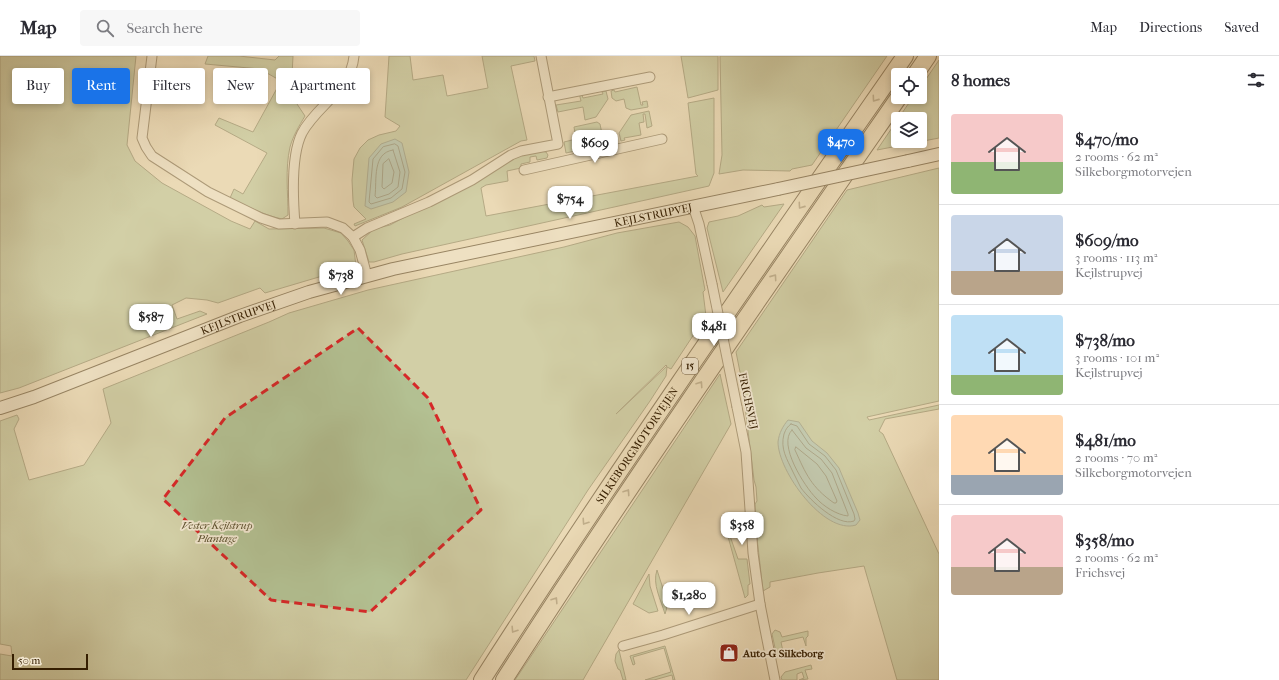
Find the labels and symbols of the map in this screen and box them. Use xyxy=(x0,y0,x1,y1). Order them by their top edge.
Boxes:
one-way arrow xyxy=(873,95,880,102)
pin: $470 xyxy=(817,129,865,163)
pin: $609 xyxy=(571,130,619,164)
pin: $754 xyxy=(546,186,594,220)
street label: KEJLSTRUPVEJ xyxy=(613,200,693,229)
one-way arrow xyxy=(798,202,806,209)
pin: $738 xyxy=(317,262,365,296)
one-way arrow xyxy=(769,274,777,281)
street label: KEJLSTRUPVEJ xyxy=(199,297,278,337)
pin: $587 xyxy=(127,304,175,338)
pin: $481 xyxy=(690,313,738,347)
road number: 15 xyxy=(682,358,698,374)
street label: FRICHSVEJ xyxy=(736,371,760,431)
one-way arrow xyxy=(695,381,702,388)
street label: SILKEBORGMOTORVEJEN xyxy=(593,384,681,506)
one-way arrow xyxy=(622,489,630,496)
pin: $358 xyxy=(718,512,766,546)
one-way arrow xyxy=(583,517,590,524)
park label: Vester Kejlstrup Plantage xyxy=(182,519,253,545)
pin: $1,280 xyxy=(656,582,722,616)
one-way arrow xyxy=(550,597,558,604)
one-way arrow xyxy=(511,626,519,633)
shop icon: Auto-G Silkeborg xyxy=(718,642,740,664)
place label: Auto-G Silkeborg xyxy=(742,647,824,660)
scale bar xyxy=(12,652,88,671)

